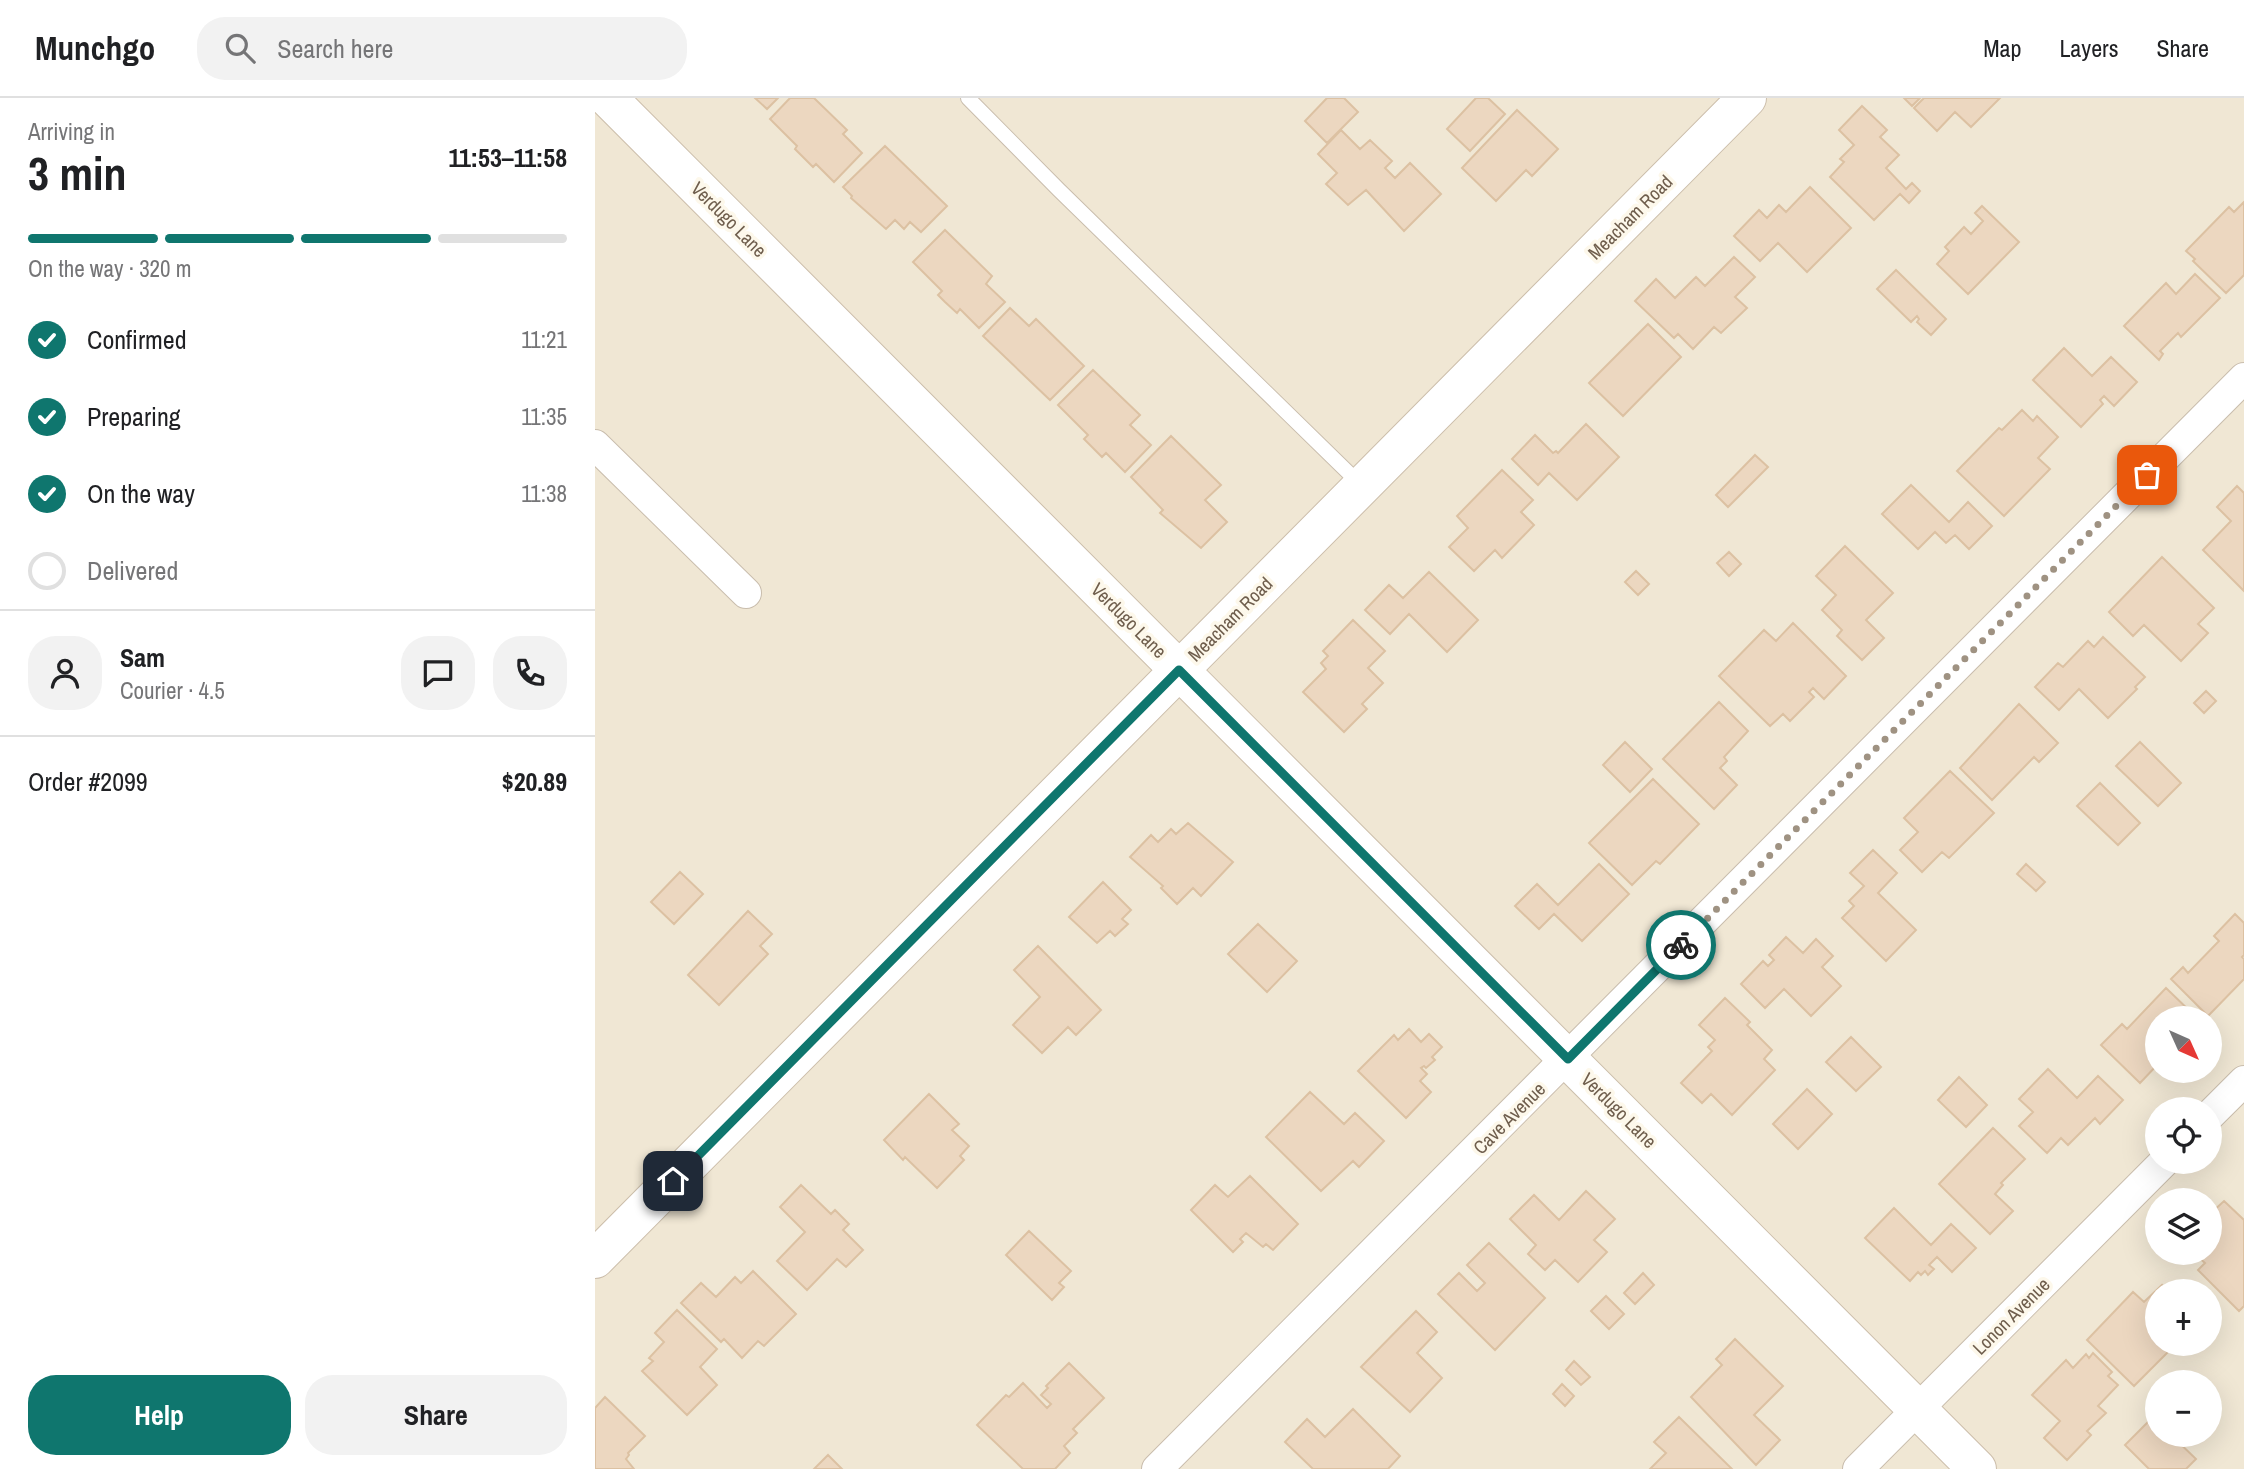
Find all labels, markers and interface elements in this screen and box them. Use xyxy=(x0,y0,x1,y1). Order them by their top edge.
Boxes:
search box xyxy=(197,17,687,80)
text: Munchgo xyxy=(35,26,155,70)
icon: search xyxy=(221,29,259,67)
text: Search here xyxy=(277,31,393,66)
text: Map xyxy=(1983,32,2021,64)
text: Layers xyxy=(2059,32,2118,64)
text: Share xyxy=(2156,32,2209,64)
text: Arriving in xyxy=(28,116,115,147)
text: 11:53–11:58 xyxy=(448,140,567,175)
text: 3 min xyxy=(28,142,127,204)
street label: Meacham Road xyxy=(1582,169,1678,265)
street label: Verdugo Lane xyxy=(685,175,773,263)
text: On the way · 320 m xyxy=(28,253,192,284)
icon: check xyxy=(28,321,66,359)
text: Confirmed xyxy=(87,322,187,357)
text: 11:21 xyxy=(521,324,567,355)
icon: check xyxy=(28,398,66,436)
text: Preparing xyxy=(87,399,181,434)
text: 11:35 xyxy=(521,401,567,432)
pin xyxy=(2117,445,2177,505)
icon: bag xyxy=(2128,456,2166,494)
icon: check xyxy=(28,475,66,513)
text: On the way xyxy=(87,476,195,511)
text: 11:38 xyxy=(521,478,567,509)
text: Delivered xyxy=(87,553,178,588)
street label: Meacham Road xyxy=(1182,571,1278,667)
street label: Verdugo Lane xyxy=(1085,576,1173,664)
button: person xyxy=(28,636,102,710)
button: chat xyxy=(401,636,475,710)
button: phone xyxy=(493,636,567,710)
text: Sam xyxy=(120,640,165,675)
text: Courier · 4.5 xyxy=(120,675,225,706)
text: Order #2099 xyxy=(28,764,148,799)
text: $20.89 xyxy=(502,764,567,799)
courier xyxy=(1646,910,1716,980)
icon: bike xyxy=(1662,926,1700,964)
north arrow xyxy=(2145,1006,2223,1083)
map controls xyxy=(2145,1006,2222,1447)
street label: Verdugo Lane xyxy=(1575,1066,1663,1154)
street label: Cave Avenue xyxy=(1467,1076,1551,1160)
button: locate xyxy=(2145,1097,2222,1174)
pin xyxy=(643,1151,703,1211)
icon: home xyxy=(654,1162,692,1200)
button: layers xyxy=(2145,1188,2222,1265)
street label: Lonon Avenue xyxy=(1967,1272,2055,1360)
button: + xyxy=(2145,1279,2222,1356)
button: − xyxy=(2145,1370,2222,1447)
button: Help xyxy=(28,1375,291,1455)
button: Share xyxy=(305,1375,567,1455)

